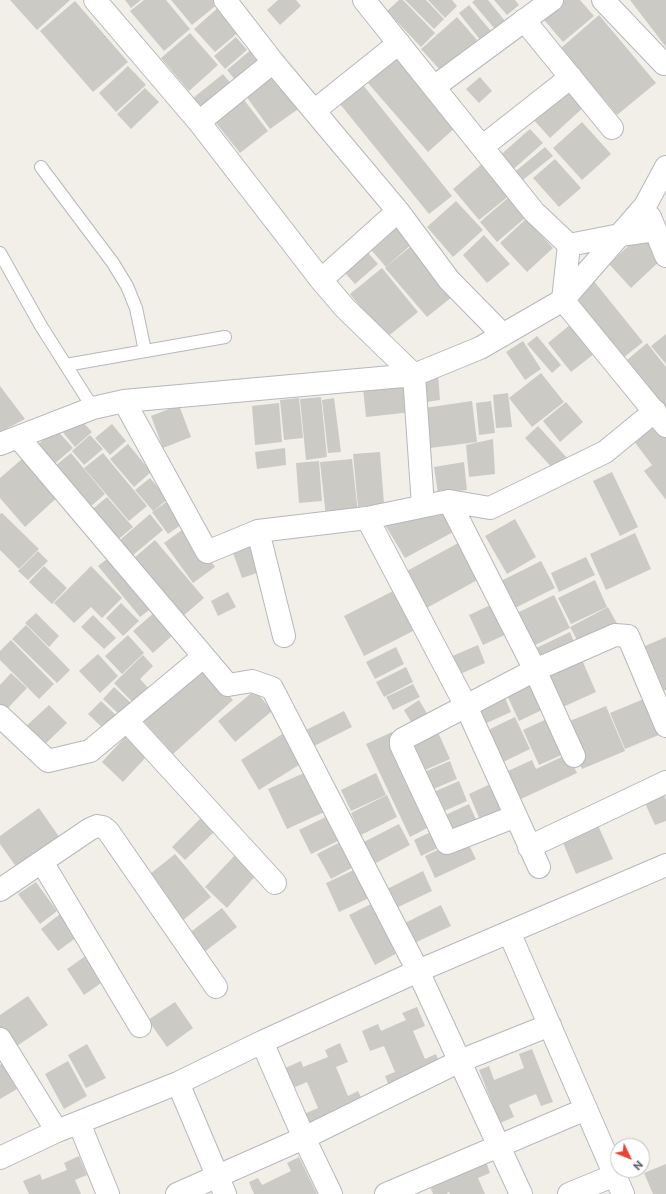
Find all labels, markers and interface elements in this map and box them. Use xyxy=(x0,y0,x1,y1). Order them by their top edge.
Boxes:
north arrow xyxy=(610,1138,650,1178)
text: N xyxy=(631,1158,646,1173)

